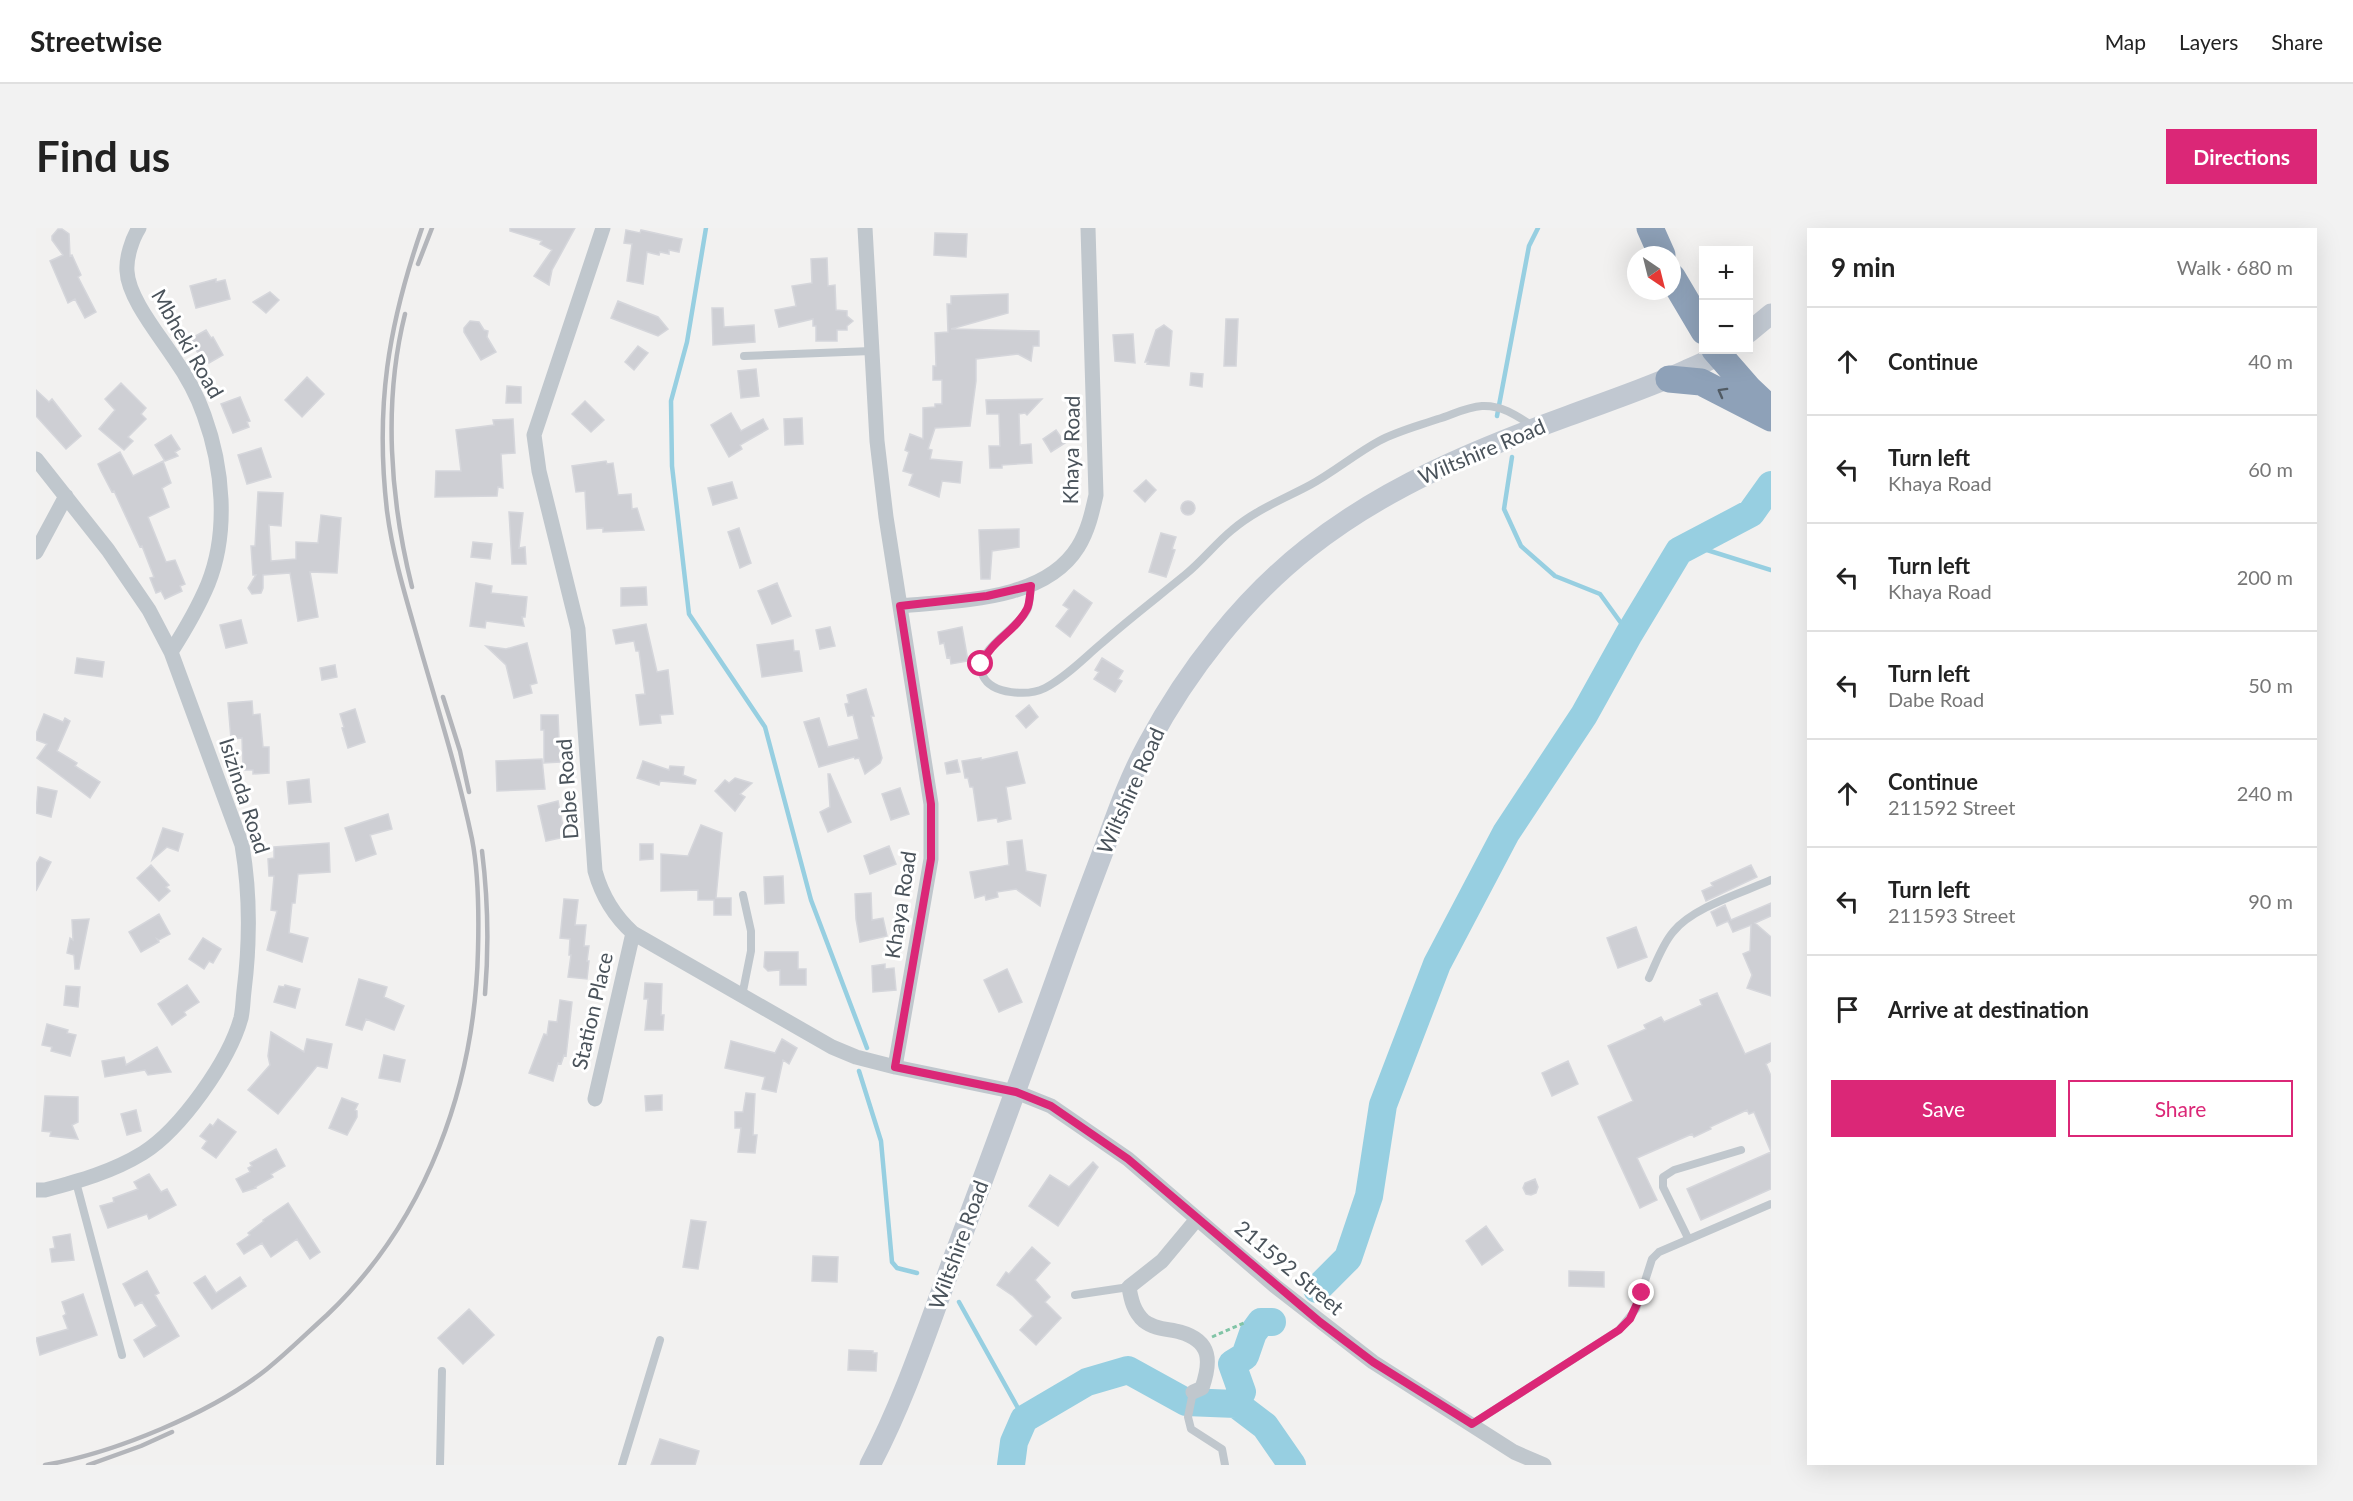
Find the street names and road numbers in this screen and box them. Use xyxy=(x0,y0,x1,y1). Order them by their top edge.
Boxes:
street label: Mbheki Road xyxy=(147,284,230,402)
street label: Khaya Road xyxy=(1057,395,1084,505)
street label: Wiltshire Road xyxy=(1414,413,1549,489)
street label: Wiltshire Road xyxy=(1091,723,1169,857)
street label: Isizinda Road xyxy=(215,735,276,857)
street label: Dabe Road xyxy=(551,738,582,840)
street label: Khaya Road xyxy=(879,849,920,960)
street label: Station Place xyxy=(566,950,617,1072)
street label: Wiltshire Road xyxy=(923,1177,992,1312)
street label: 211592 Street xyxy=(1231,1214,1350,1320)

